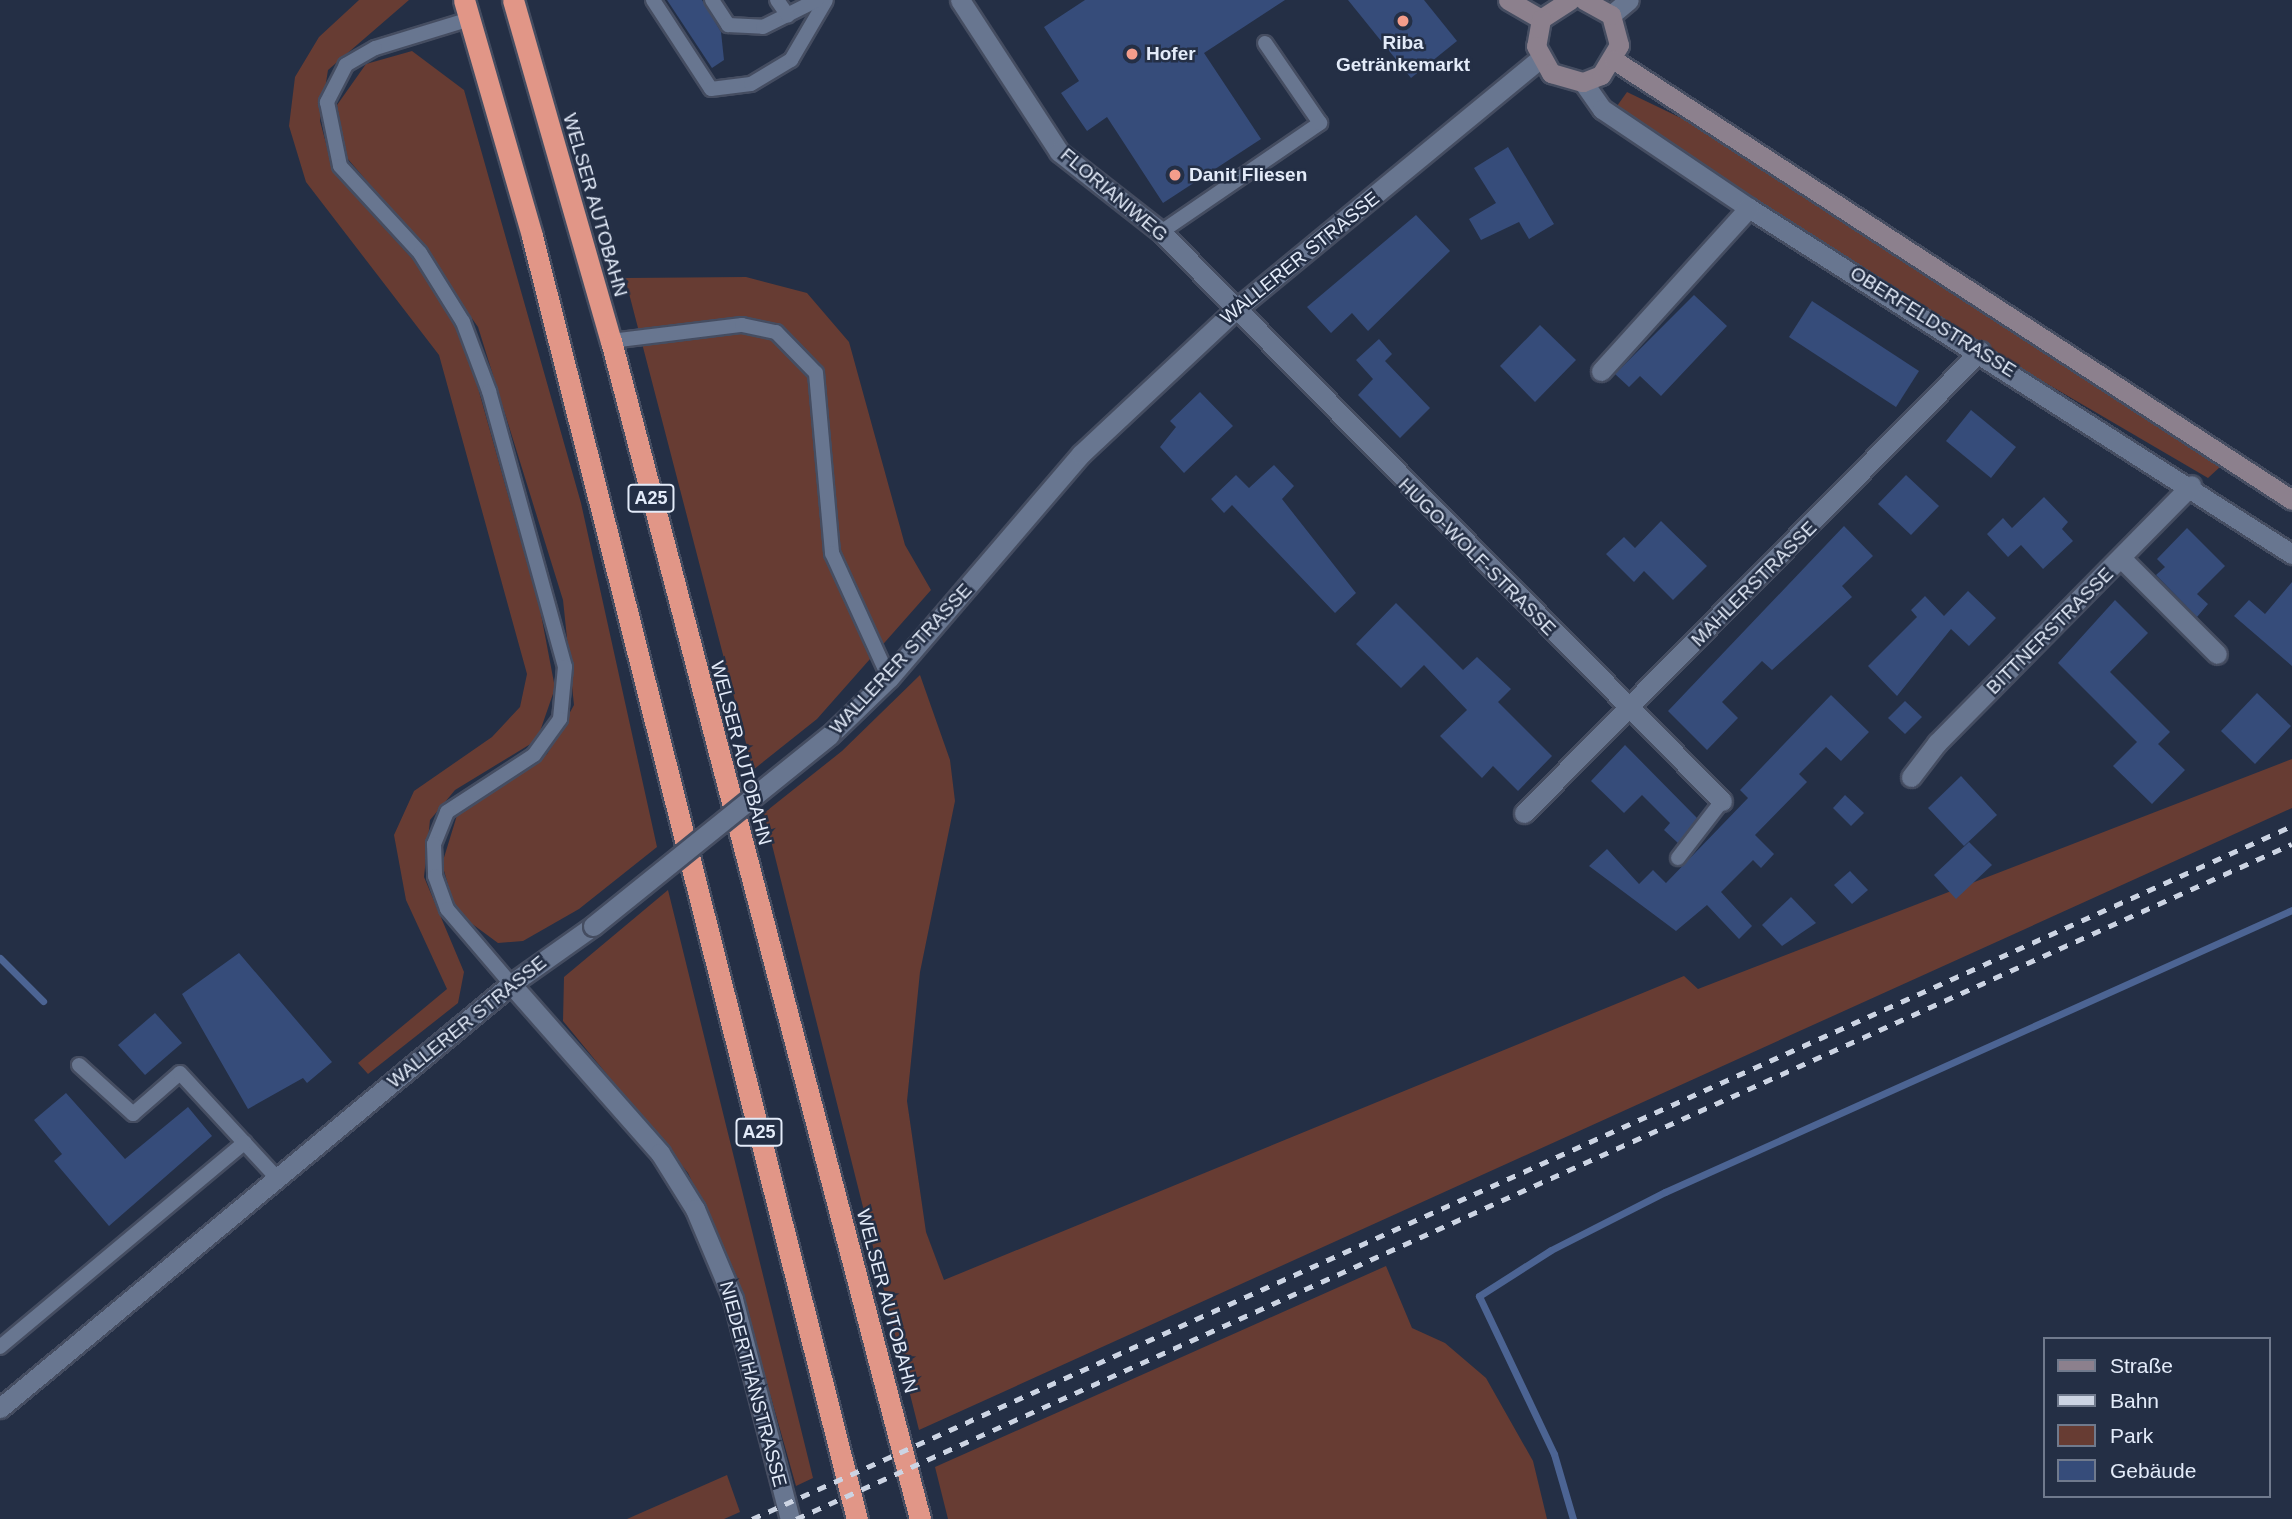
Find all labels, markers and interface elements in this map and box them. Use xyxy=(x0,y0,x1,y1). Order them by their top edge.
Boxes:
marker: Riba Getränkemarkt xyxy=(1395,13,1411,29)
place label: Riba Getränkemarkt xyxy=(1336,32,1470,76)
place label: Hofer xyxy=(1146,43,1196,65)
marker: Hofer xyxy=(1124,46,1140,62)
street label: WELSER AUTOBAHN xyxy=(558,110,632,300)
street label: FLORIANIWEG xyxy=(1056,144,1172,246)
place label: Danit Fliesen xyxy=(1189,164,1307,186)
marker: Danit Fliesen xyxy=(1167,167,1183,183)
street label: WALLERER STRASSE xyxy=(1216,187,1384,329)
street label: OBERFELDSTRASSE xyxy=(1846,262,2020,382)
street label: HUGO-WOLF-STRASSE xyxy=(1394,474,1560,640)
road number: A25 xyxy=(626,484,676,512)
street label: MAHLERSTRASSE xyxy=(1687,517,1821,651)
street label: BITTNERSTRASSE xyxy=(1982,563,2118,699)
street label: WALLERER STRASSE xyxy=(825,579,977,739)
street label: WELSER AUTOBAHN xyxy=(705,658,777,848)
street label: WALLERER STRASSE xyxy=(383,951,551,1093)
road number: A25 xyxy=(734,1118,784,1147)
street label: WELSER AUTOBAHN xyxy=(851,1206,923,1396)
street label: NIEDERTHANSTRASSE xyxy=(715,1279,791,1489)
legend xyxy=(2044,1337,2271,1498)
text: Straße xyxy=(2110,1354,2173,1377)
text: Bahn xyxy=(2110,1389,2159,1412)
text: Park xyxy=(2110,1424,2153,1447)
text: Gebäude xyxy=(2110,1459,2196,1482)

